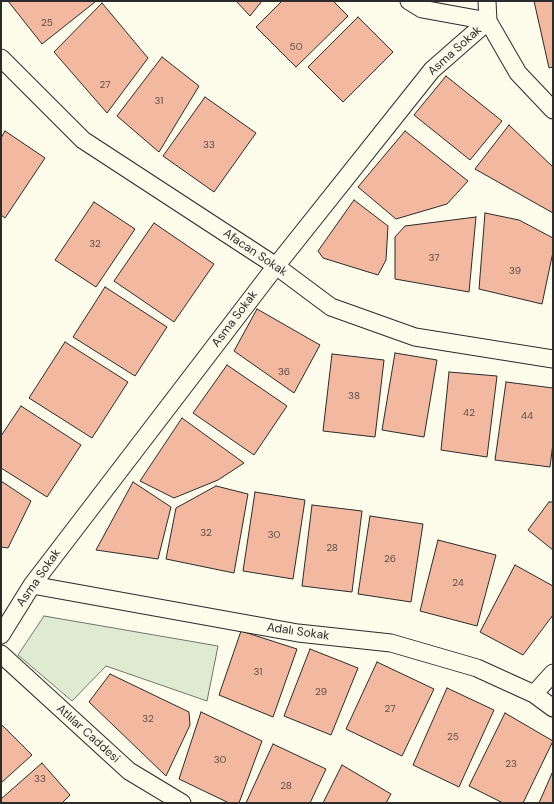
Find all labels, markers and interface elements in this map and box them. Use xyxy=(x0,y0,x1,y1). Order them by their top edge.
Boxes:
house number: 25 xyxy=(41,17,53,29)
street label: Asma Sokak xyxy=(425,23,485,79)
house number: 50 xyxy=(290,41,302,53)
house number: 27 xyxy=(100,79,110,91)
house number: 31 xyxy=(155,95,163,107)
house number: 33 xyxy=(203,139,215,151)
street label: Afacan Sokak xyxy=(220,226,290,280)
house number: 32 xyxy=(89,238,101,250)
house number: 37 xyxy=(428,252,440,264)
house number: 39 xyxy=(509,265,521,277)
street label: Asma Sokak xyxy=(209,288,261,350)
house number: 36 xyxy=(278,366,290,378)
house number: 38 xyxy=(348,390,360,402)
house number: 42 xyxy=(463,407,475,419)
house number: 44 xyxy=(521,410,533,422)
house number: 32 xyxy=(200,527,212,539)
house number: 30 xyxy=(268,529,280,541)
house number: 28 xyxy=(326,542,338,554)
street label: Asma Sokak xyxy=(14,546,64,610)
house number: 26 xyxy=(384,553,396,565)
house number: 24 xyxy=(452,577,464,589)
street label: Adalı Sokak xyxy=(266,620,330,644)
house number: 31 xyxy=(254,666,262,678)
house number: 29 xyxy=(315,686,327,698)
street label: Atlılar Caddesi xyxy=(53,702,123,766)
house number: 27 xyxy=(385,703,395,715)
house number: 32 xyxy=(142,713,154,725)
house number: 25 xyxy=(447,731,459,743)
house number: 30 xyxy=(214,754,226,766)
house number: 23 xyxy=(505,758,517,770)
house number: 33 xyxy=(34,773,46,785)
house number: 28 xyxy=(280,780,292,792)

